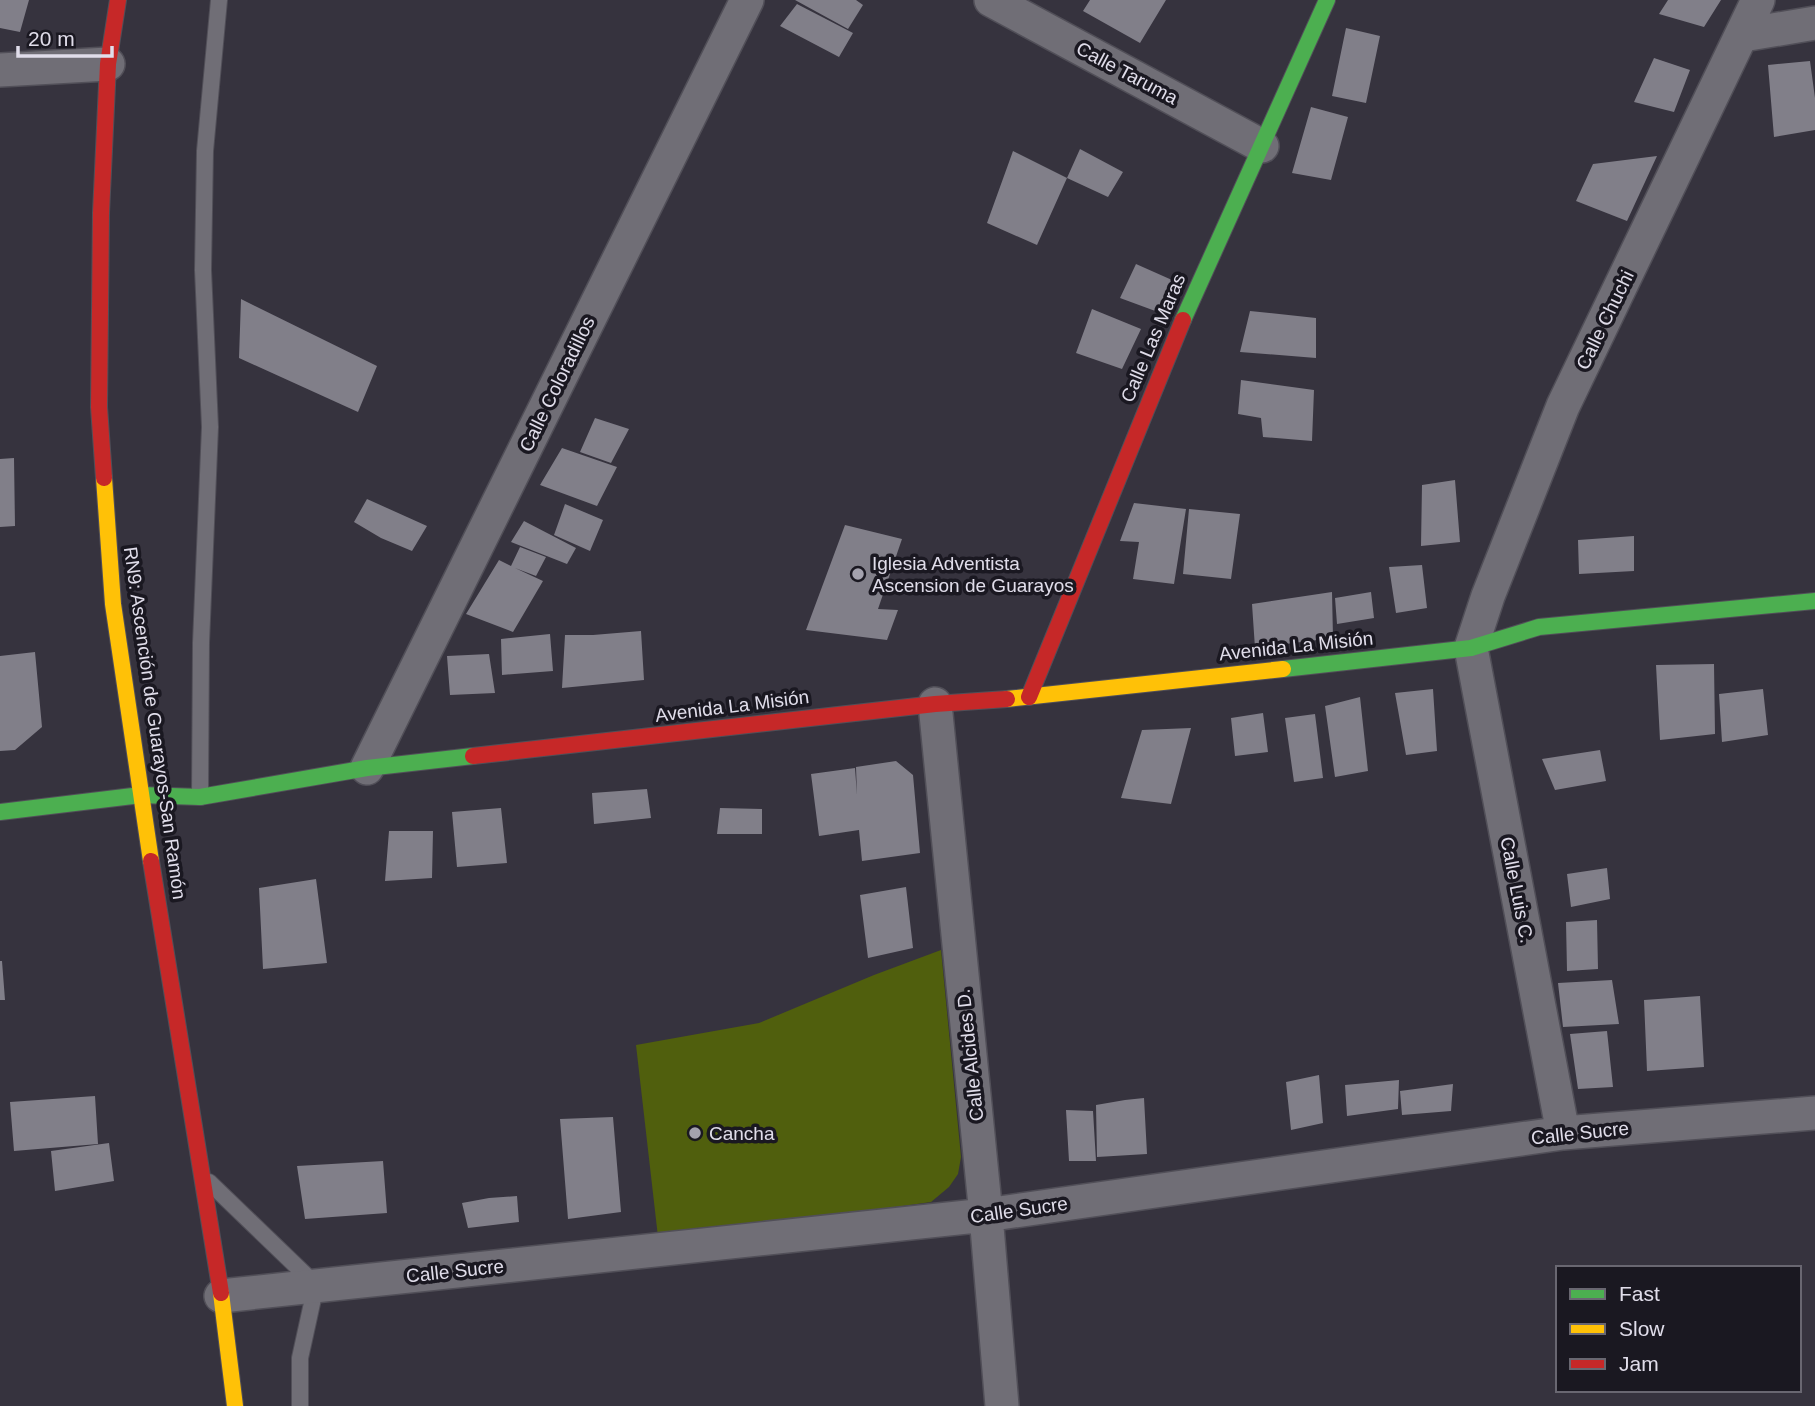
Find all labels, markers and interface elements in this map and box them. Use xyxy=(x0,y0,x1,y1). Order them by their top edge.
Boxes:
scale bar xyxy=(18,14,112,58)
text: 20 m xyxy=(28,27,75,50)
street label: Calle Taruma xyxy=(1073,38,1182,109)
street label: Calle Chuchi xyxy=(1572,267,1638,373)
street label: Calle Las Maras xyxy=(1117,271,1189,405)
street label: Calle Coloradillos xyxy=(515,313,599,455)
street label: RN9: Ascención de Guarayos-San Ramón xyxy=(120,545,190,901)
place label: Iglesia Adventista Ascension de Guarayos xyxy=(872,553,1074,596)
marker: Iglesia Adventista Ascension de Guarayos xyxy=(850,566,866,582)
street label: Avenida La Misión xyxy=(1218,627,1374,665)
street label: Avenida La Misión xyxy=(654,686,810,726)
street label: Calle Luis C. xyxy=(1496,835,1538,945)
street label: Calle Alcides D. xyxy=(953,988,987,1122)
street label: Calle Sucre xyxy=(1530,1117,1630,1149)
place label: Cancha xyxy=(709,1123,775,1144)
marker: Cancha xyxy=(687,1125,703,1141)
street label: Calle Sucre xyxy=(969,1193,1069,1227)
street label: Calle Sucre xyxy=(405,1255,505,1287)
legend xyxy=(1556,1266,1801,1392)
text: Fast xyxy=(1619,1282,1660,1305)
text: Slow xyxy=(1619,1317,1665,1340)
text: Jam xyxy=(1619,1352,1659,1375)

